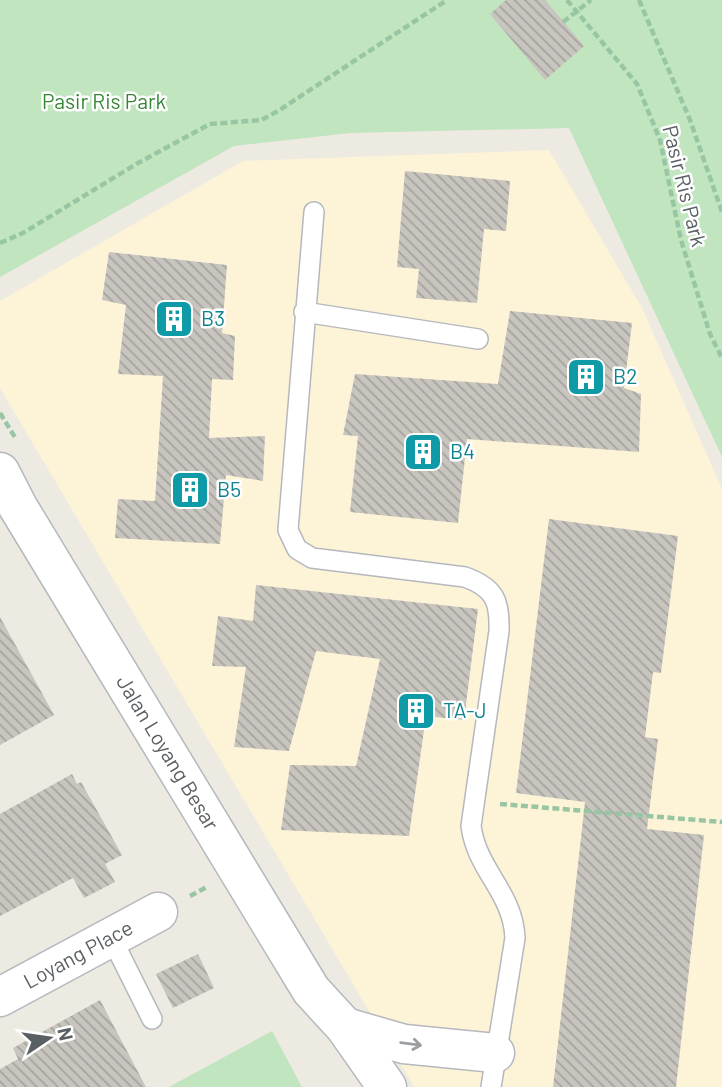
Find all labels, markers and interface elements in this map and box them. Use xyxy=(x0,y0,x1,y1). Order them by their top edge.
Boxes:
park label: Pasir Ris Park xyxy=(42,88,166,113)
street label: Pasir Ris Park xyxy=(658,122,713,249)
building icon: B3 xyxy=(153,298,195,340)
place label: B3 xyxy=(201,305,225,330)
building icon: B2 xyxy=(565,356,607,398)
place label: B2 xyxy=(613,363,637,388)
building icon: B4 xyxy=(402,431,444,473)
place label: B4 xyxy=(450,438,475,463)
building icon: B5 xyxy=(169,469,211,511)
place label: B5 xyxy=(217,476,241,501)
street label: Jalan Loyang Besar xyxy=(112,670,225,834)
building icon: TA-J xyxy=(395,690,437,732)
place label: TA-J xyxy=(443,697,487,722)
street label: Loyang Place xyxy=(19,914,136,993)
north arrow xyxy=(14,1003,84,1073)
text: N xyxy=(53,1025,79,1043)
one-way arrow xyxy=(400,1038,422,1051)

